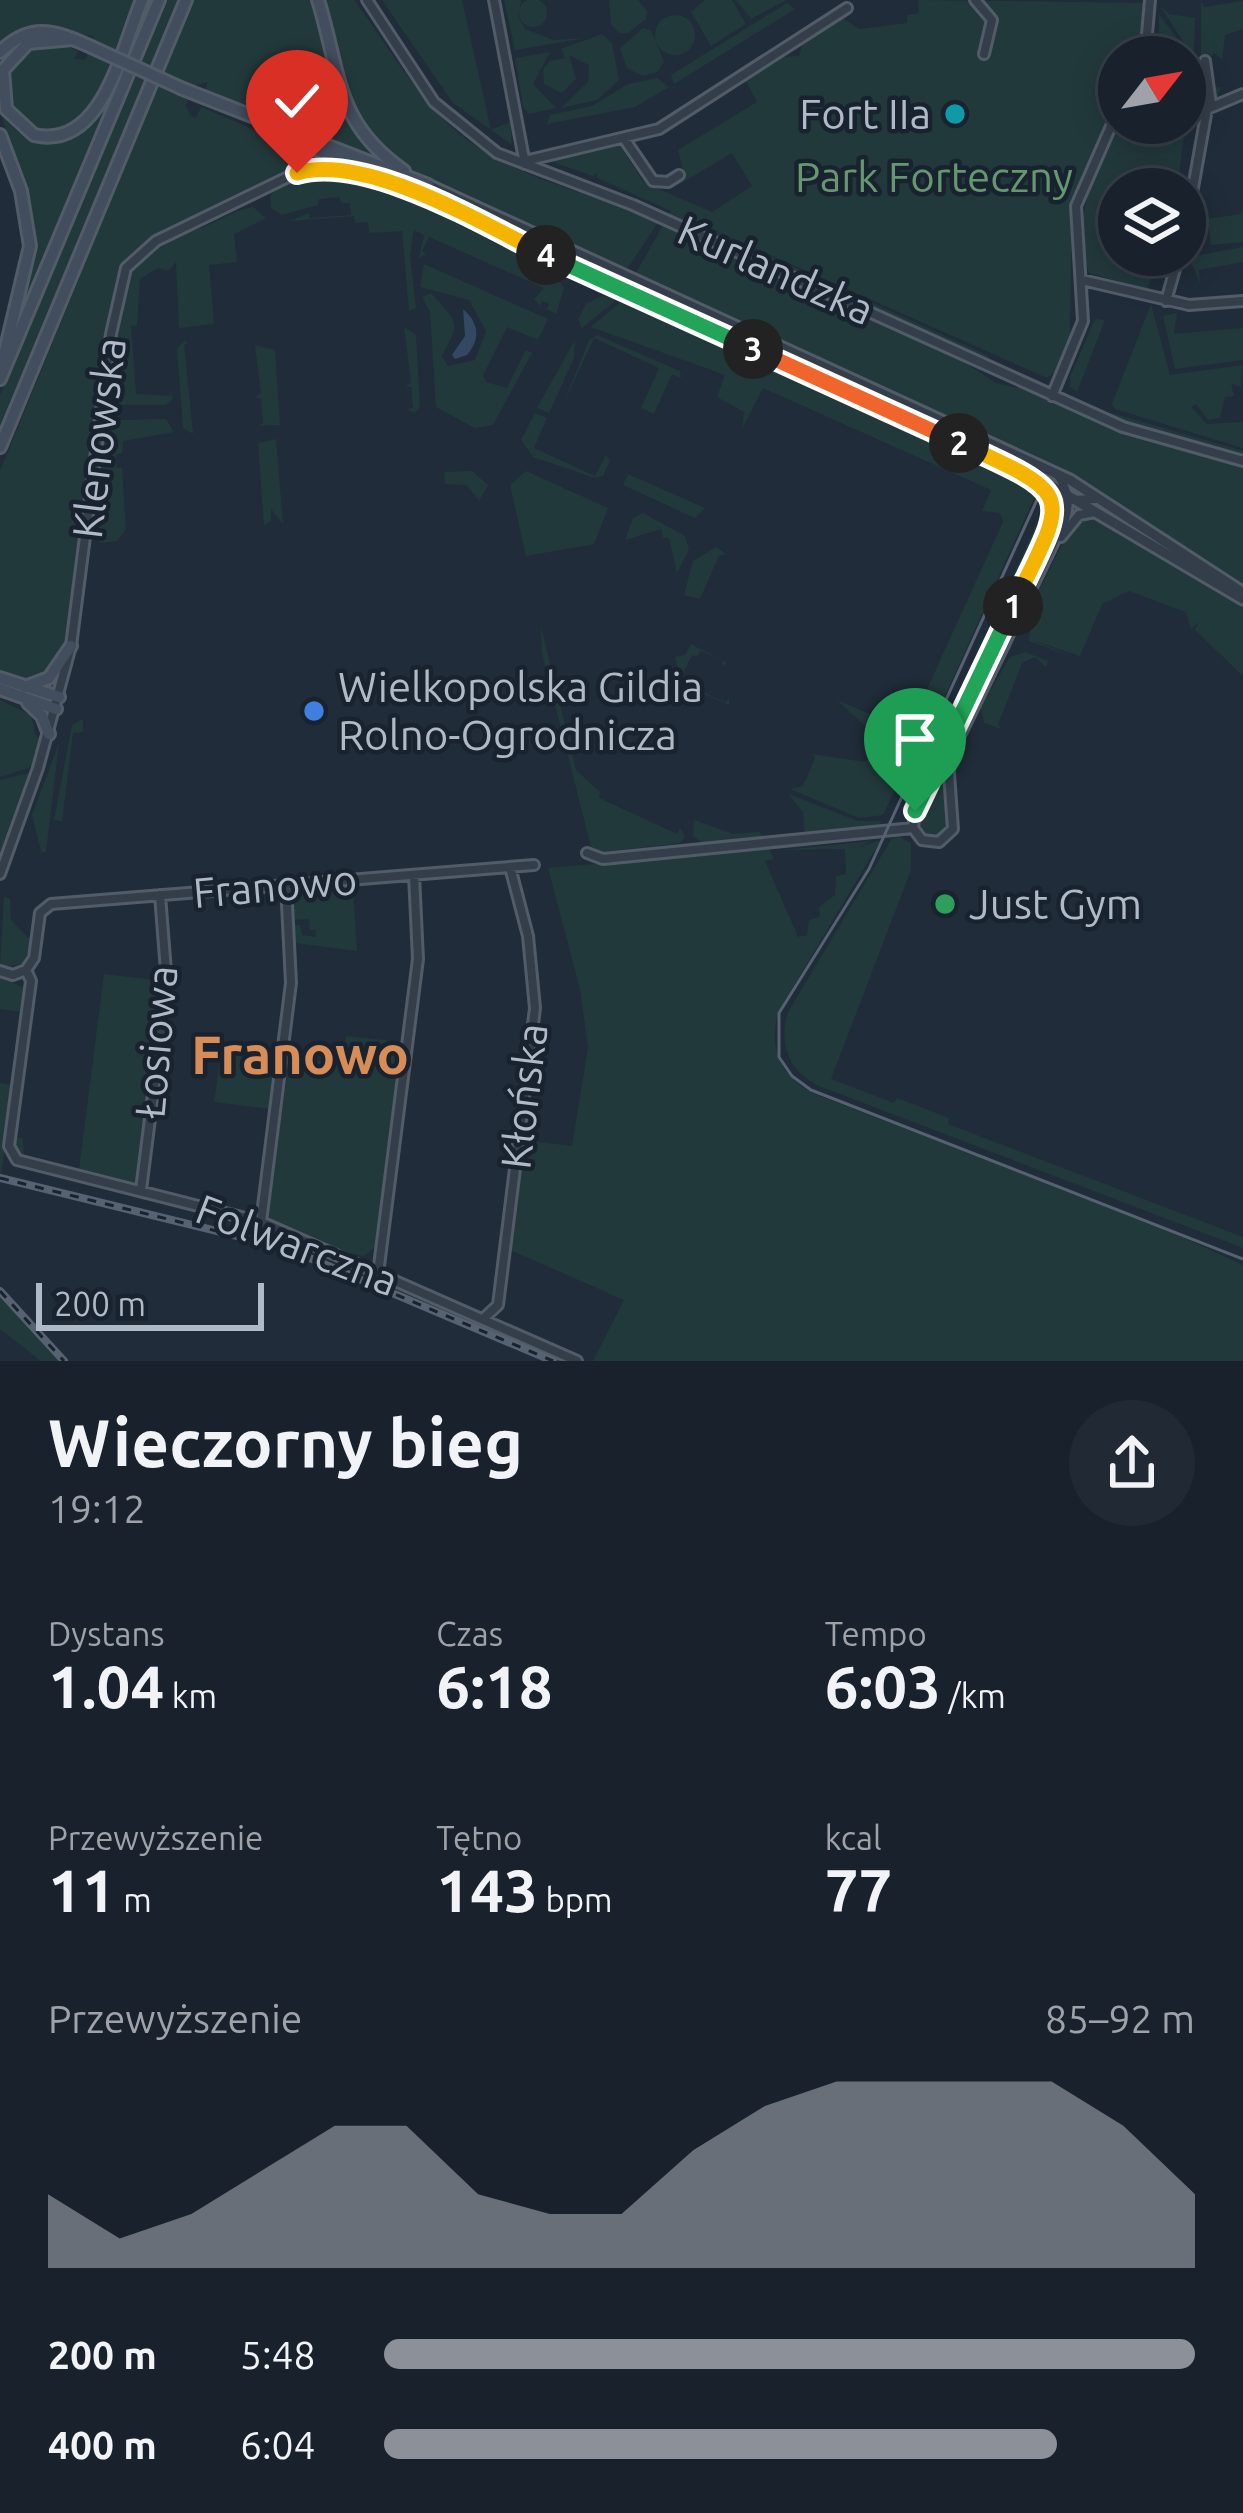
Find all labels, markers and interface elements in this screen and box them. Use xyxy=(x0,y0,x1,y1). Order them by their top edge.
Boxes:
north arrow xyxy=(1098,36,1206,144)
map controls xyxy=(1098,36,1206,276)
pin xyxy=(246,50,348,173)
icon: check xyxy=(264,68,330,134)
place label: Fort IIa xyxy=(799,90,931,137)
marker: Fort IIa xyxy=(942,101,968,127)
park label: Park Forteczny xyxy=(795,153,1073,200)
button: layers xyxy=(1098,168,1206,276)
street label: Kurlandzka xyxy=(671,206,881,333)
pin: 4 xyxy=(516,225,576,285)
text: 4 xyxy=(537,236,555,273)
pin: 3 xyxy=(723,319,783,379)
text: 3 xyxy=(744,330,762,367)
street label: Klenowska xyxy=(63,335,134,541)
pin: 2 xyxy=(929,413,989,473)
text: 2 xyxy=(950,424,968,461)
pin: 1 xyxy=(983,576,1043,636)
text: 1 xyxy=(1004,587,1022,624)
place label: Wielkopolska Gildia Rolno-Ogrodnicza xyxy=(338,663,703,758)
pin xyxy=(864,688,966,811)
marker: Wielkopolska Gildia Rolno-Ogrodnicza xyxy=(301,698,327,724)
icon: arrive xyxy=(882,706,948,772)
street label: Franowo xyxy=(191,855,359,916)
place label: Just Gym xyxy=(969,880,1142,927)
marker: Just Gym xyxy=(932,891,958,917)
street label: Łosiowa xyxy=(125,963,186,1121)
street label: Kłońska xyxy=(491,1020,556,1171)
district label: Franowo xyxy=(191,1024,409,1084)
street label: Folwarczna xyxy=(190,1185,405,1304)
scale bar xyxy=(36,1277,264,1330)
text: 200 m xyxy=(54,1285,146,1322)
button: share xyxy=(1069,1400,1195,1526)
text: Wieczorny bieg xyxy=(48,1405,523,1479)
text: 19:12 xyxy=(48,1487,146,1530)
text: Dystans xyxy=(48,1615,165,1652)
text: Czas xyxy=(436,1615,503,1652)
text: Tempo xyxy=(825,1615,927,1652)
text: 1.04 xyxy=(48,1652,164,1719)
text: 6:18 xyxy=(436,1652,553,1719)
text: 6:03 xyxy=(825,1652,941,1719)
text: km xyxy=(164,1677,217,1714)
text: /km xyxy=(941,1677,1006,1714)
text: Przewyższenie xyxy=(48,1819,263,1856)
text: Tętno xyxy=(436,1819,522,1856)
text: kcal xyxy=(825,1819,882,1856)
text: 11 xyxy=(48,1856,116,1923)
text: 143 xyxy=(436,1856,538,1923)
text: 77 xyxy=(825,1856,892,1923)
text: m xyxy=(116,1881,152,1918)
text: bpm xyxy=(538,1881,613,1918)
text: Przewyższenie xyxy=(48,1997,302,2040)
text: 85–92 m xyxy=(1045,1997,1195,2040)
text: 200 m xyxy=(48,2333,157,2376)
text: 5:48 xyxy=(240,2333,316,2376)
text: 400 m xyxy=(48,2423,157,2466)
text: 6:04 xyxy=(240,2423,316,2466)

